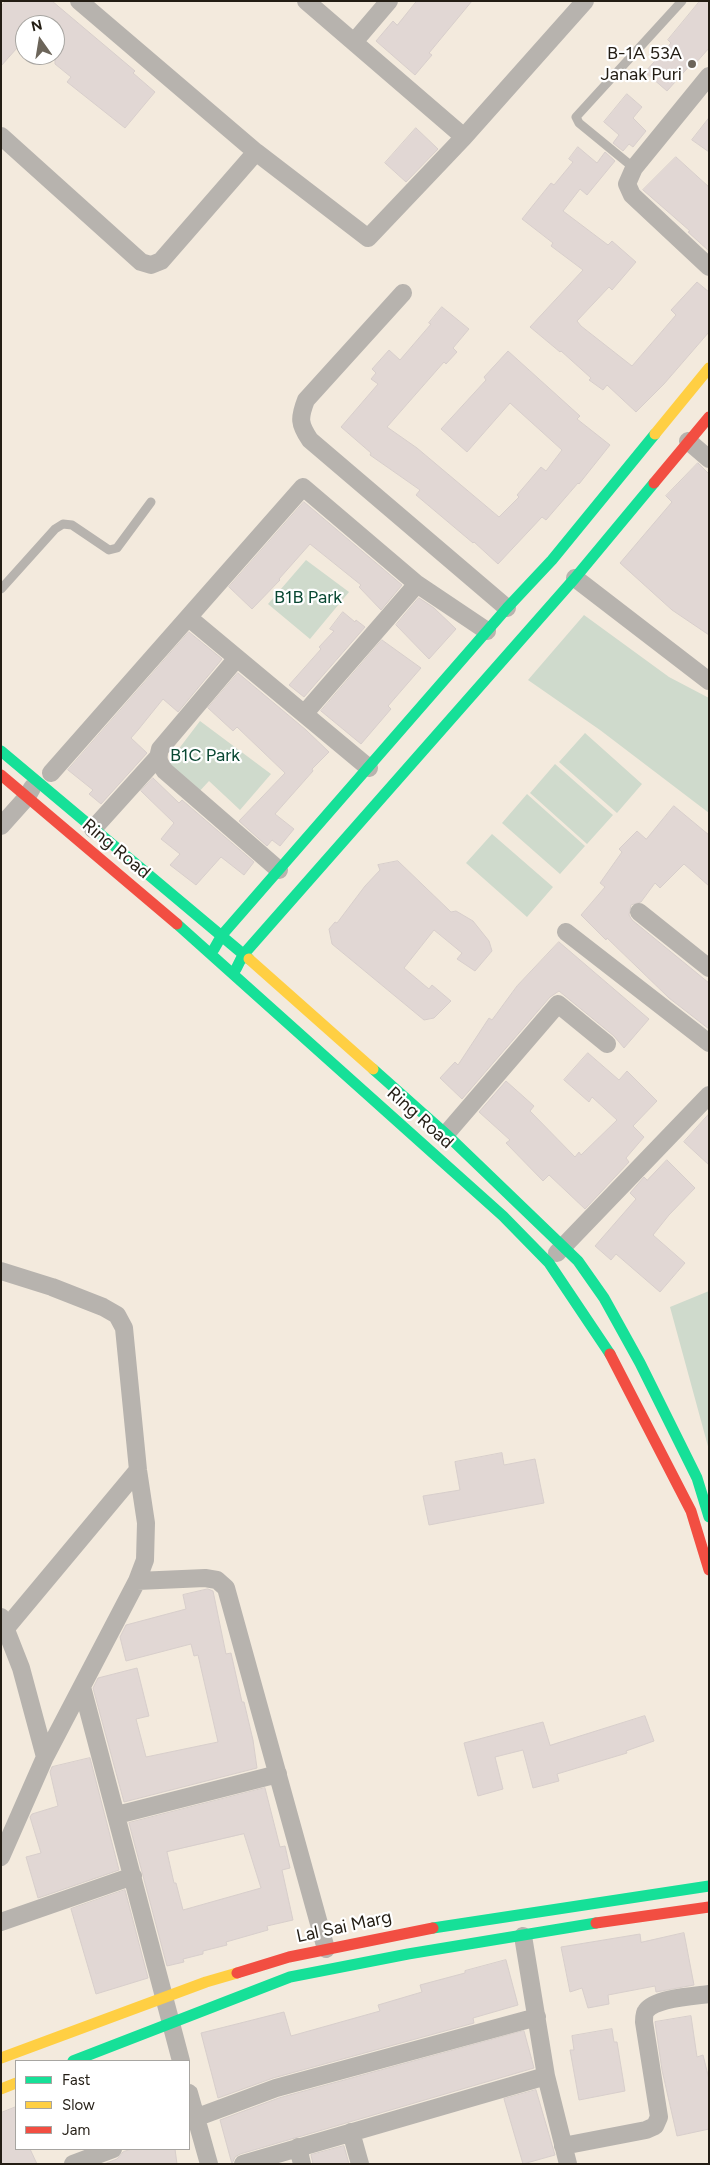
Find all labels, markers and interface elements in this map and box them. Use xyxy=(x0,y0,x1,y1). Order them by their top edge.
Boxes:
north arrow xyxy=(15,15,65,65)
text: N xyxy=(30,16,44,35)
place label: B-1A 53A Janak Puri xyxy=(600,43,682,86)
marker: B-1A 53A Janak Puri xyxy=(686,58,698,70)
park label: B1B Park xyxy=(274,587,342,609)
park label: B1C Park xyxy=(170,745,240,767)
street label: Ring Road xyxy=(78,814,154,884)
street label: Ring Road xyxy=(382,1083,458,1153)
street label: Lal Sai Marg xyxy=(294,1906,394,1948)
legend xyxy=(15,2060,190,2150)
text: Fast xyxy=(62,2071,90,2089)
text: Slow xyxy=(62,2096,95,2114)
text: Jam xyxy=(62,2121,90,2139)

